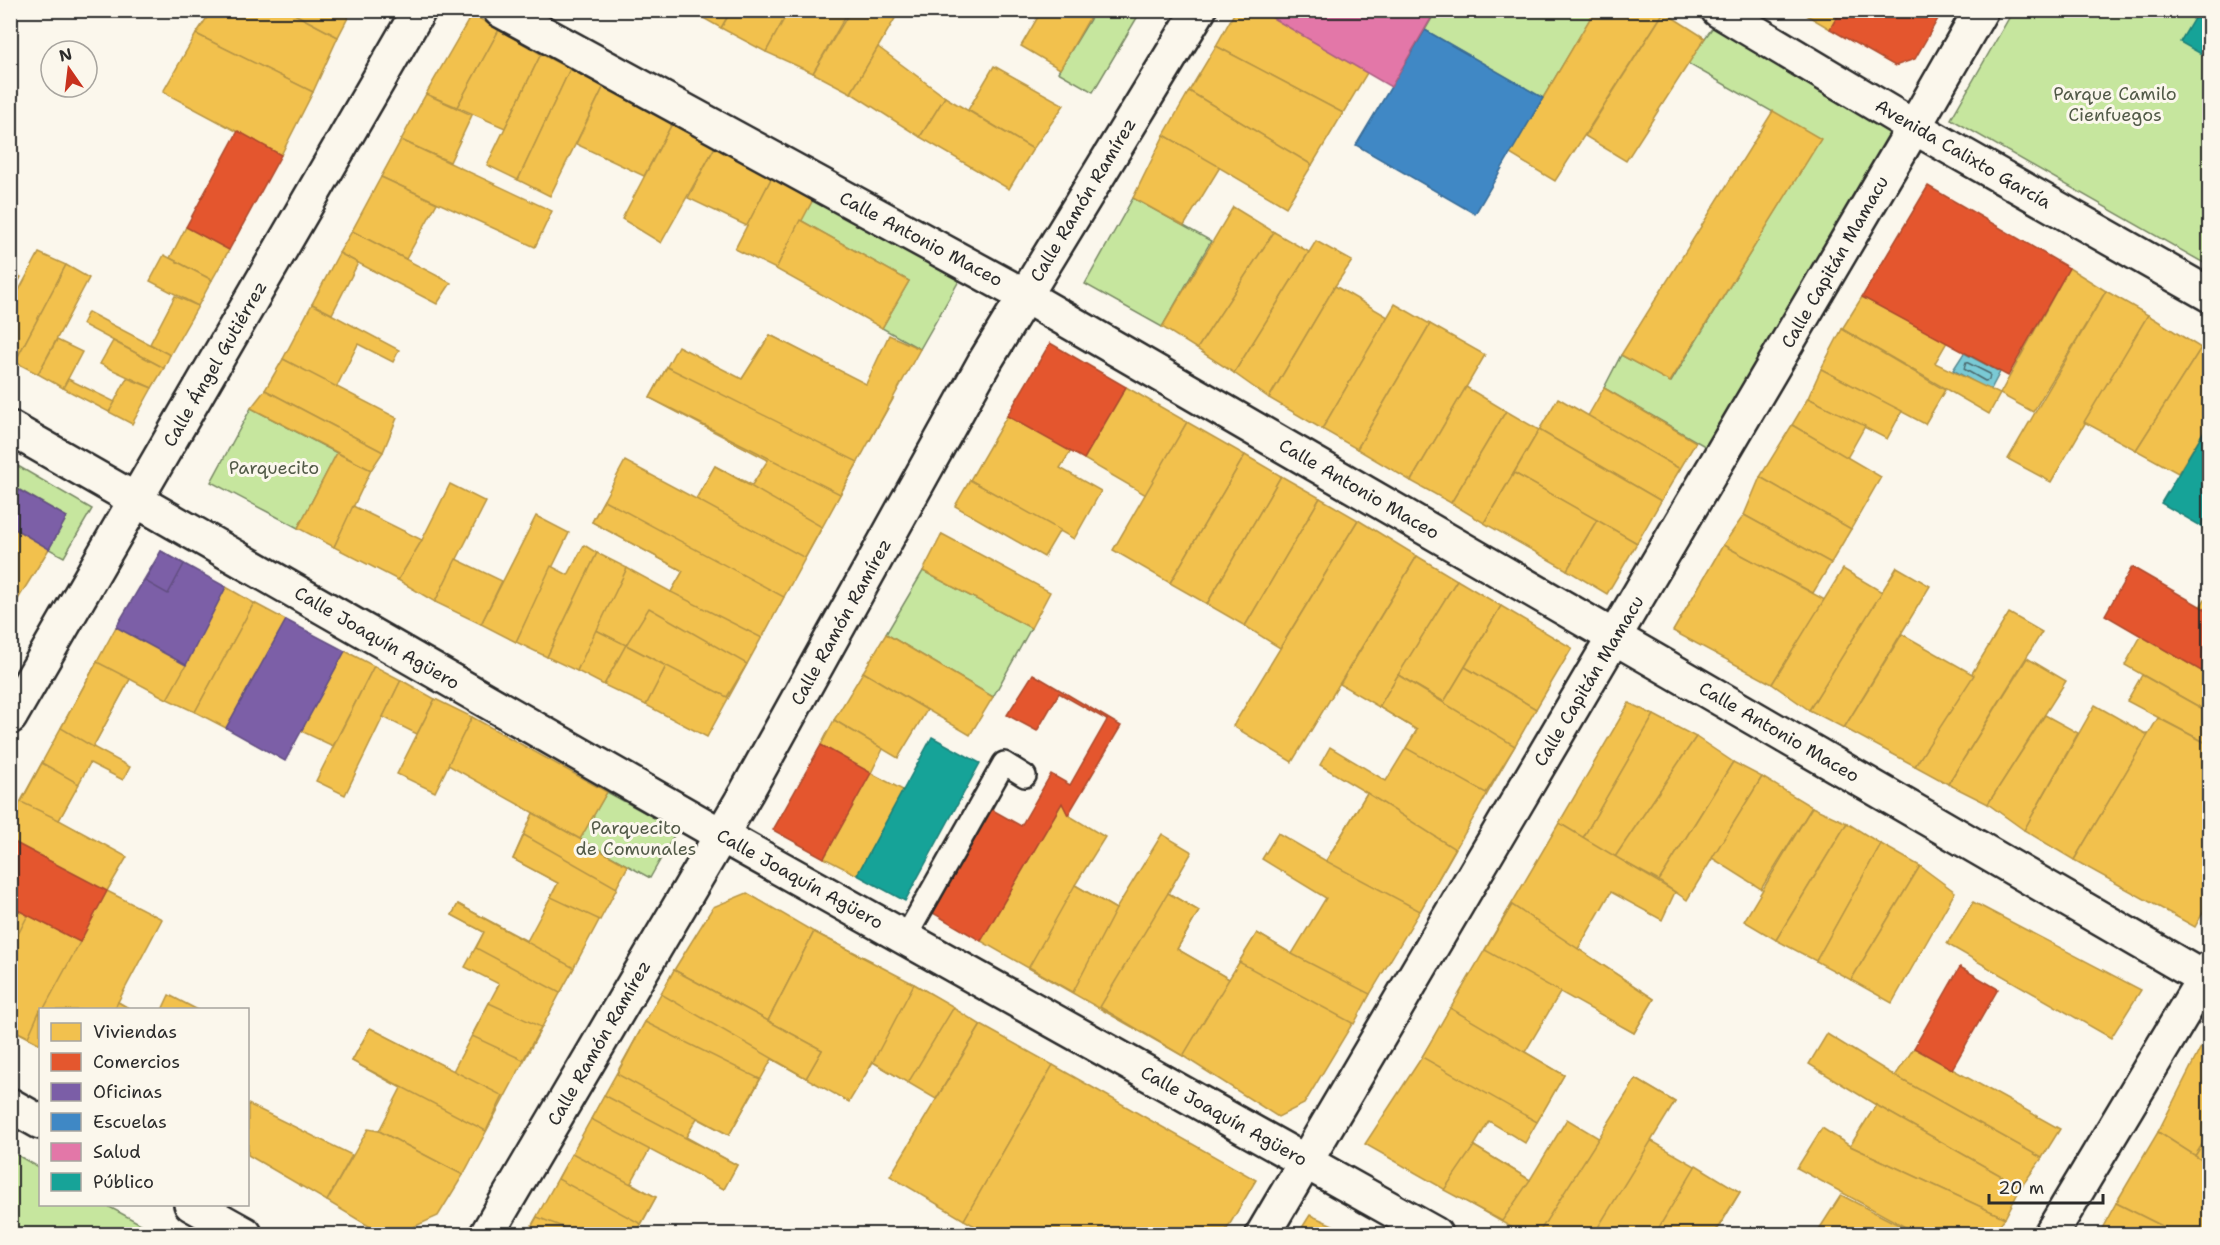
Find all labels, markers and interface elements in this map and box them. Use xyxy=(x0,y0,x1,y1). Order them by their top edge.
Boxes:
north arrow xyxy=(39,39,99,99)
text: N xyxy=(57,43,74,67)
park label: Parque Camilo Cienfuegos xyxy=(2053,82,2177,127)
street label: Avenida Calixto García xyxy=(1871,94,2055,214)
street label: Calle Ramón Ramírez xyxy=(1025,114,1141,286)
street label: Calle Capitán Mamacu xyxy=(1776,171,1894,353)
street label: Calle Antonio Maceo xyxy=(835,186,1007,292)
street label: Calle Ángel Gutiérrez xyxy=(158,277,272,451)
street label: Calle Antonio Maceo xyxy=(1274,433,1444,545)
park label: Parquecito xyxy=(229,456,319,480)
street label: Calle Ramón Ramírez xyxy=(785,534,897,710)
street label: Calle Joaquín Agüero xyxy=(290,581,464,695)
street label: Calle Capitán Mamacu xyxy=(1528,591,1650,771)
street label: Calle Antonio Maceo xyxy=(1694,676,1864,788)
park label: Parquecito de Comunales xyxy=(576,816,696,861)
street label: Calle Joaquín Agüero xyxy=(712,823,888,935)
street label: Calle Ramón Ramírez xyxy=(542,956,656,1130)
legend xyxy=(39,1008,249,1206)
text: Viviendas xyxy=(93,1020,177,1044)
text: Comercios xyxy=(93,1050,180,1074)
street label: Calle Joaquín Agüero xyxy=(1136,1060,1312,1172)
text: Oficinas xyxy=(93,1080,162,1104)
text: Escuelas xyxy=(93,1110,167,1134)
text: Salud xyxy=(93,1140,141,1164)
scale bar xyxy=(1989,1167,2103,1205)
text: Público xyxy=(93,1170,154,1194)
text: 20 m xyxy=(1998,1176,2044,1200)

